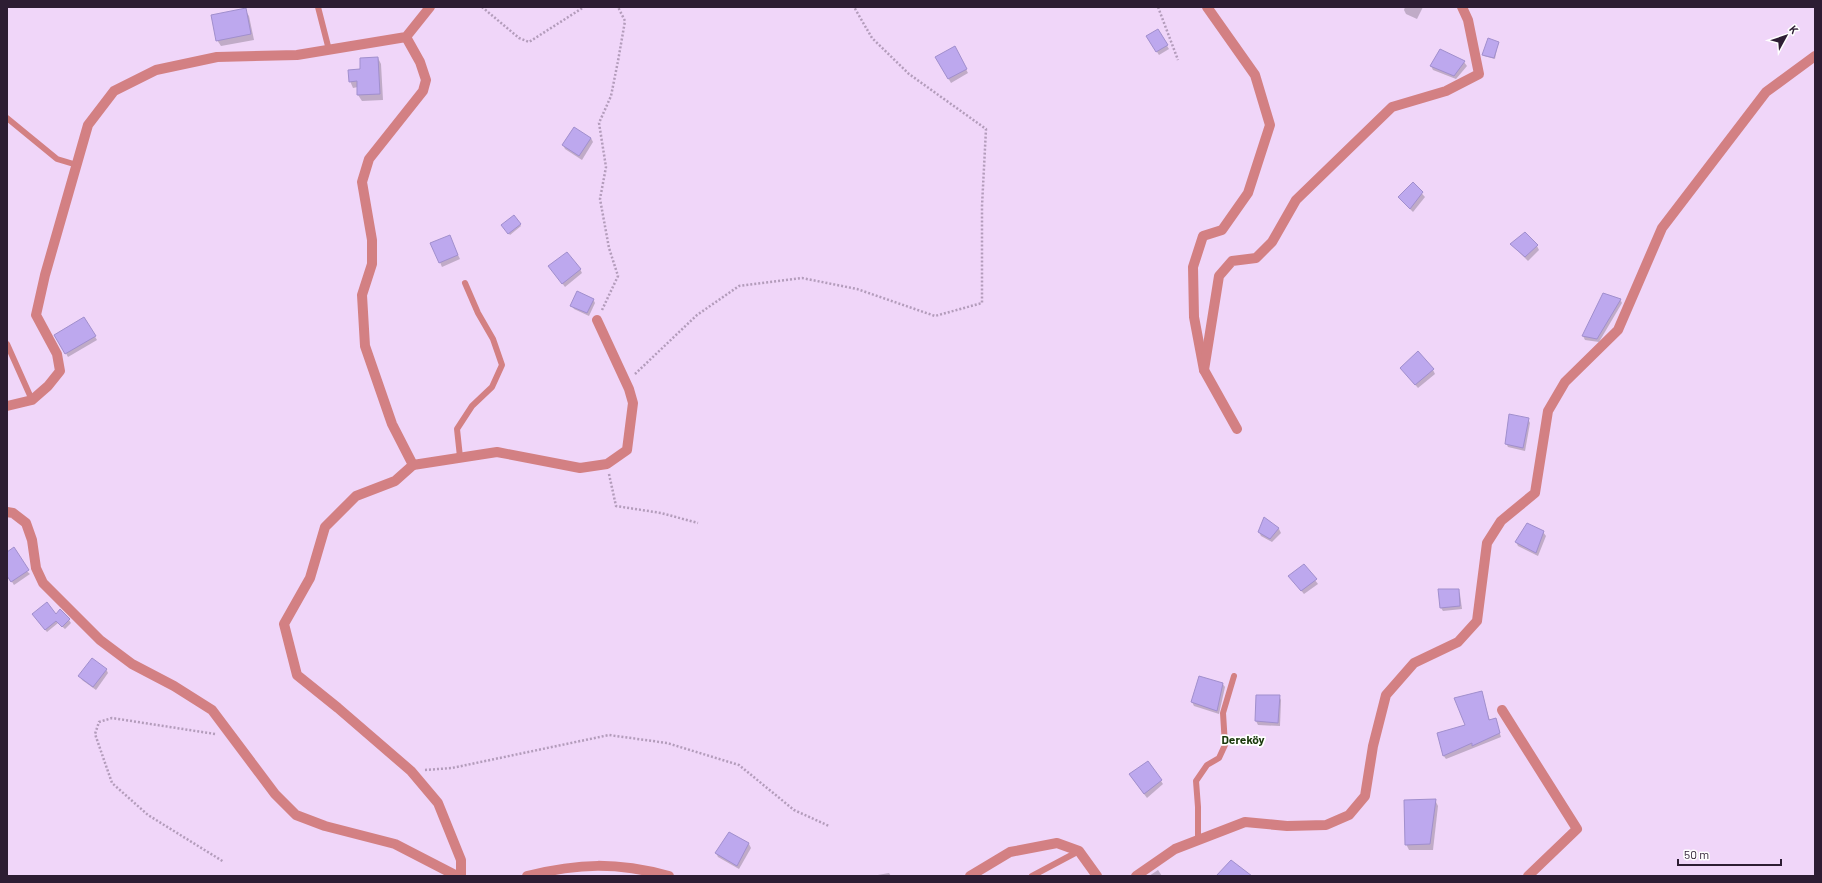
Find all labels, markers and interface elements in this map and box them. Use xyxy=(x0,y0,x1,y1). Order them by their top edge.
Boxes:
north arrow xyxy=(1766,16,1806,56)
text: K xyxy=(1787,22,1801,36)
district label: Dereköy xyxy=(1221,732,1265,746)
scale bar xyxy=(1678,841,1781,867)
text: 50 m xyxy=(1684,847,1709,861)

